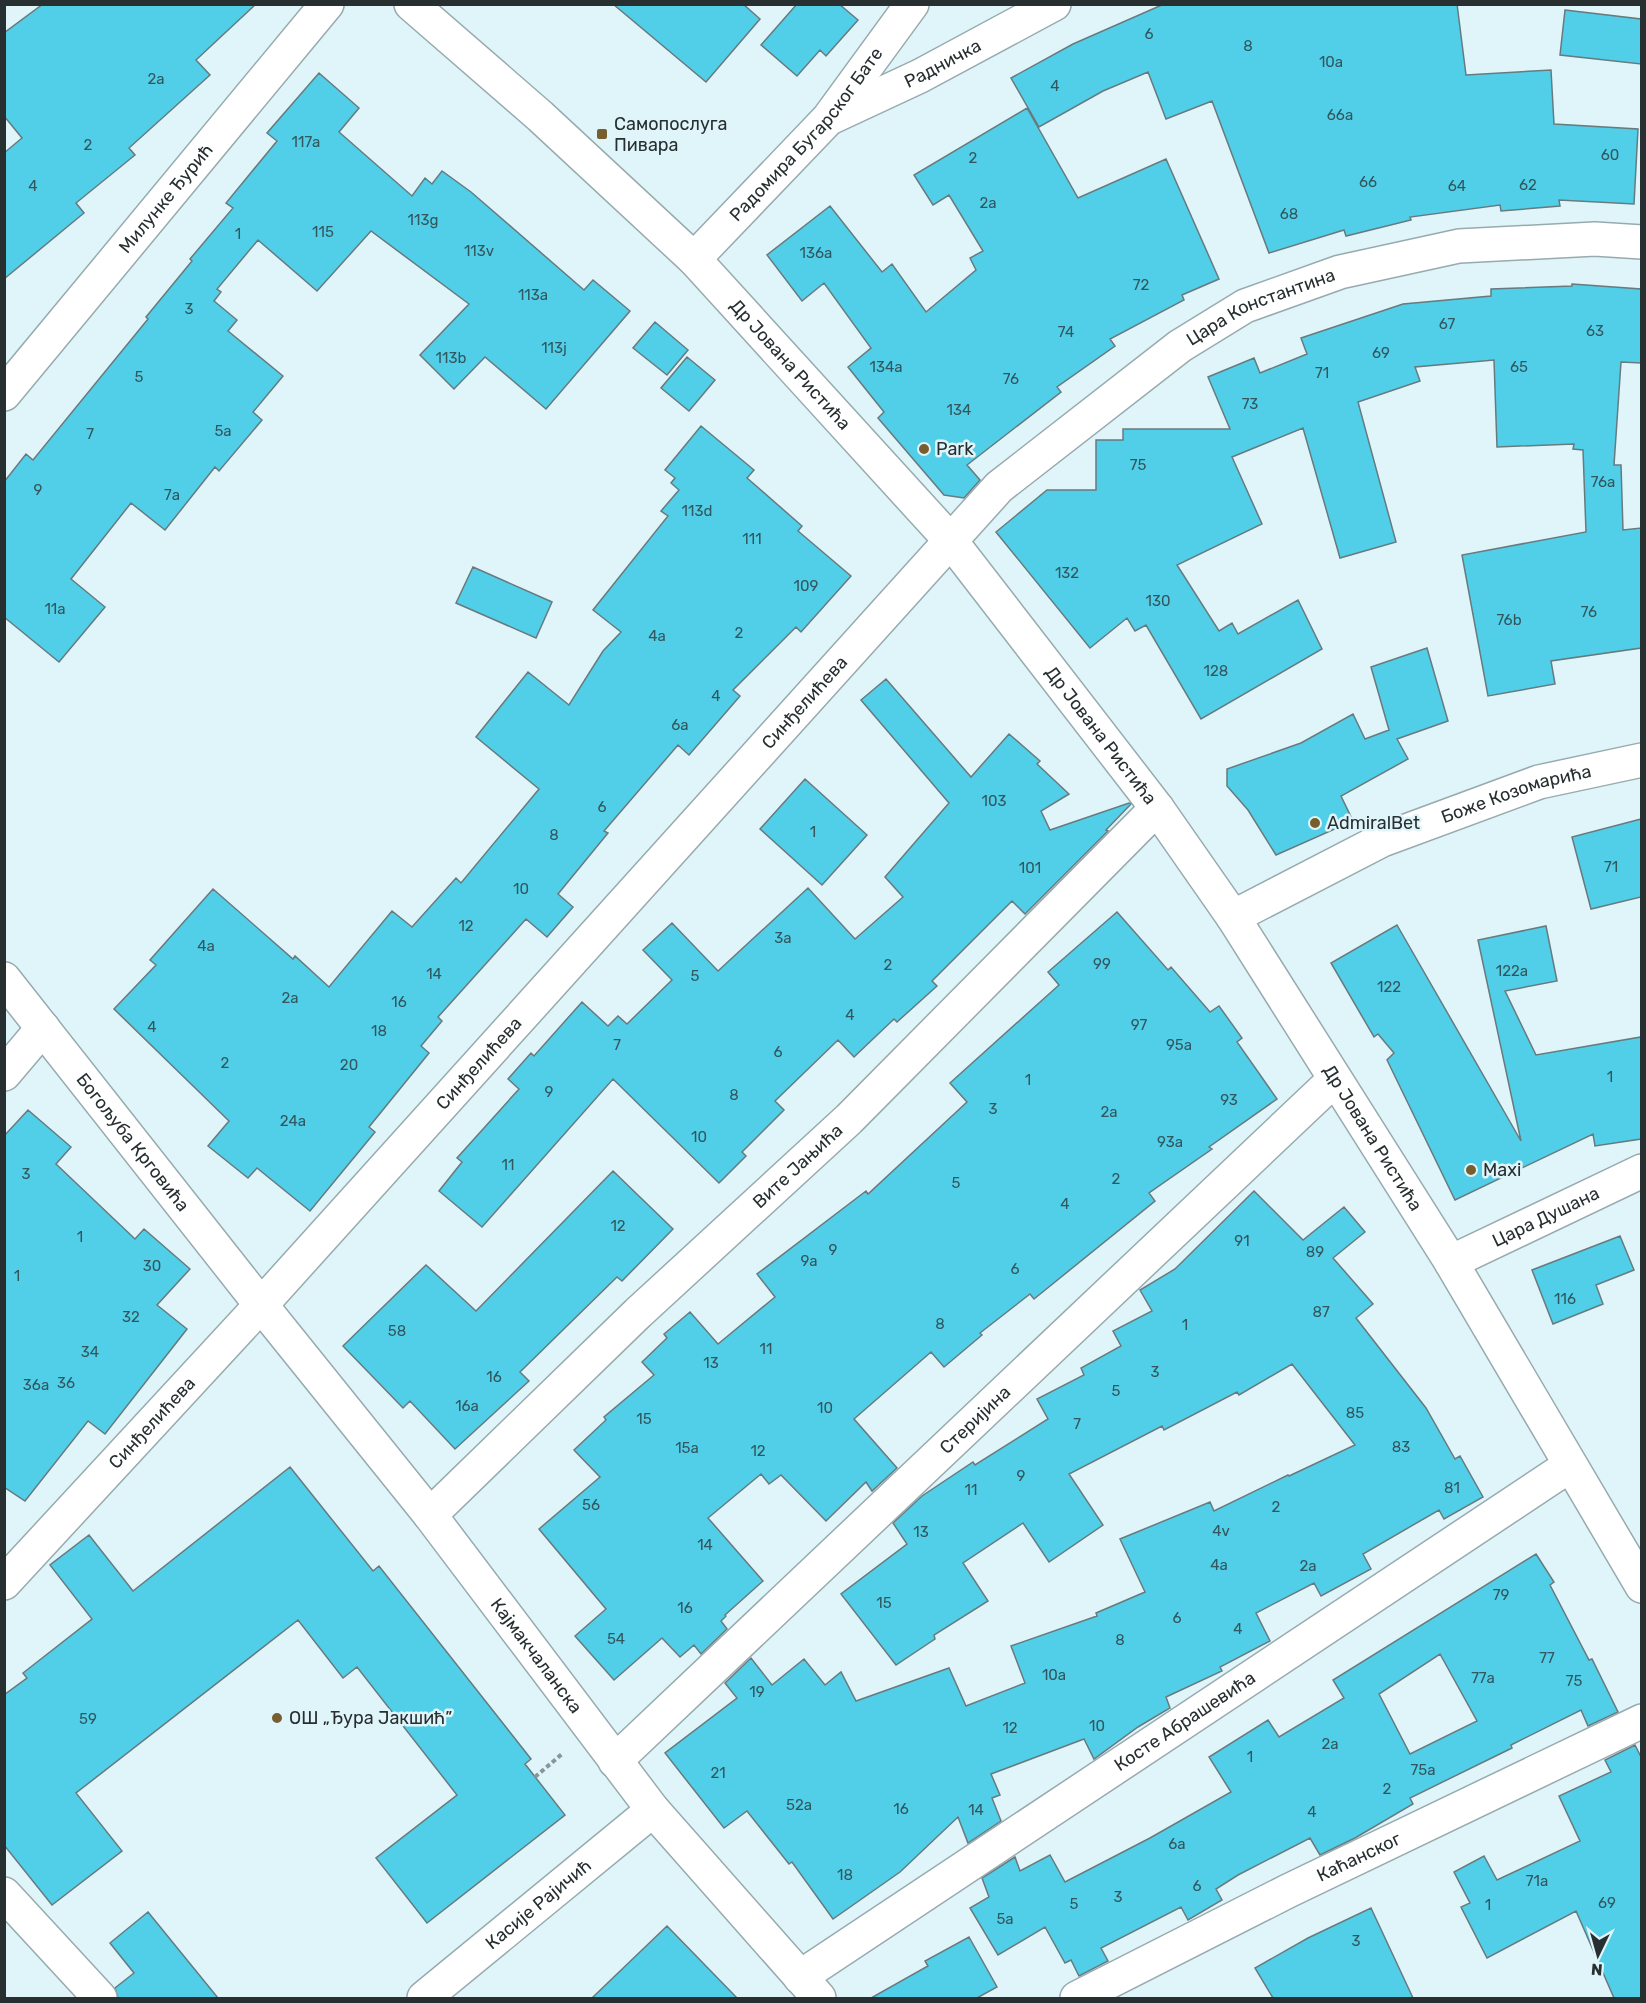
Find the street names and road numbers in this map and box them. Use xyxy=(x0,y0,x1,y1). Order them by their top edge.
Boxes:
street label: Радничка xyxy=(901,34,985,93)
street label: Радомира Бугарског Бате xyxy=(725,43,888,226)
street label: Милунке Ђурић xyxy=(114,139,218,258)
street label: Цара Константина xyxy=(1182,264,1338,350)
street label: Др Јована Ристића xyxy=(725,295,855,434)
street label: Синђелићева xyxy=(757,652,852,753)
street label: Др Јована Ристића xyxy=(1041,662,1161,809)
street label: Боже Козомарића xyxy=(1438,760,1593,828)
street label: Синђелићева xyxy=(431,1012,526,1114)
street label: Др Јована Ристића xyxy=(1318,1061,1427,1215)
street label: Богољуба Крговића xyxy=(71,1069,194,1216)
street label: Вите Јањића xyxy=(748,1119,847,1213)
street label: Цара Душана xyxy=(1489,1182,1603,1252)
street label: Синђелићева xyxy=(104,1372,200,1473)
street label: Стеријина xyxy=(935,1381,1015,1459)
street label: Кајмакчаланска xyxy=(486,1594,587,1718)
street label: Косте Абрашевића xyxy=(1110,1667,1259,1776)
street label: Каћанског xyxy=(1313,1827,1405,1887)
street label: Касије Рајичић xyxy=(481,1854,596,1954)

